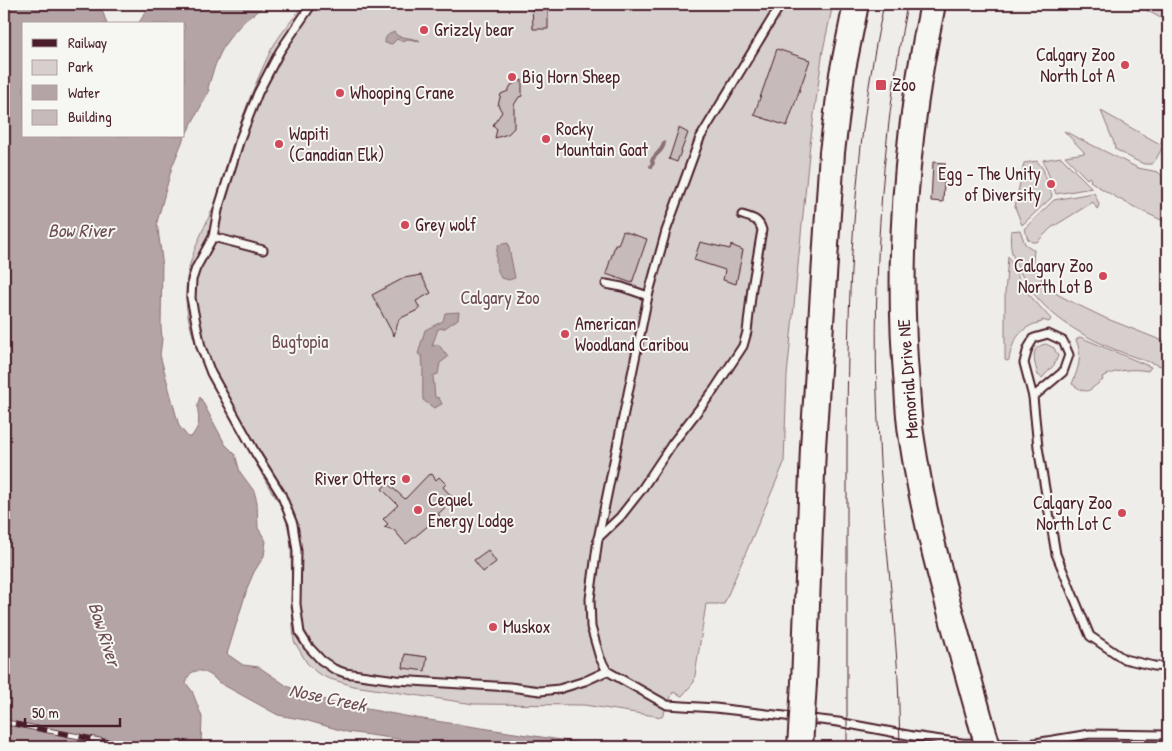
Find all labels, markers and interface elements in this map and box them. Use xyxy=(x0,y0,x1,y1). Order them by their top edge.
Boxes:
place label: Grizzly bear xyxy=(434,17,514,42)
legend xyxy=(22,22,185,138)
marker: Grizzly bear xyxy=(418,24,430,36)
text: Railway xyxy=(68,32,107,53)
place label: Calgary Zoo North Lot A xyxy=(1036,42,1115,88)
text: Park xyxy=(68,56,93,77)
marker: Calgary Zoo North Lot A xyxy=(1119,59,1131,71)
place label: Big Horn Sheep xyxy=(522,64,620,89)
marker: Big Horn Sheep xyxy=(506,71,518,83)
place label: Zoo xyxy=(892,72,916,97)
marker: Zoo xyxy=(874,78,888,92)
place label: Whooping Crane xyxy=(350,80,454,105)
text: Water xyxy=(68,82,100,103)
marker: Whooping Crane xyxy=(334,87,346,99)
text: Building xyxy=(68,106,112,127)
place label: Rocky Mountain Goat xyxy=(556,116,649,162)
place label: Wapiti (Canadian Elk) xyxy=(289,121,384,167)
marker: Rocky Mountain Goat xyxy=(540,133,552,145)
marker: Wapiti (Canadian Elk) xyxy=(273,138,285,150)
place label: Egg - The Unity of Diversity xyxy=(938,161,1041,207)
marker: Egg - The Unity of Diversity xyxy=(1045,178,1057,190)
place label: Grey wolf xyxy=(415,212,477,237)
water label: Bow River xyxy=(48,217,117,243)
marker: Grey wolf xyxy=(399,219,411,231)
place label: Calgary Zoo North Lot B xyxy=(1014,253,1093,299)
marker: Calgary Zoo North Lot B xyxy=(1097,270,1109,282)
park label: Calgary Zoo xyxy=(460,285,540,310)
place label: American Woodland Caribou xyxy=(575,311,689,357)
street label: Memorial Drive NE xyxy=(891,318,924,440)
marker: American Woodland Caribou xyxy=(559,328,571,340)
park label: Bugtopia xyxy=(272,329,328,354)
place label: River Otters xyxy=(315,466,396,491)
marker: River Otters xyxy=(400,473,412,485)
place label: Cequel Energy Lodge xyxy=(428,487,514,533)
place label: Calgary Zoo North Lot C xyxy=(1033,490,1112,536)
marker: Cequel Energy Lodge xyxy=(412,504,424,516)
marker: Calgary Zoo North Lot C xyxy=(1116,507,1128,519)
water label: Bow River xyxy=(82,599,128,672)
place label: Muskox xyxy=(503,614,551,639)
marker: Muskox xyxy=(487,621,499,633)
water label: Nose Creek xyxy=(287,676,371,718)
scale bar xyxy=(25,696,120,728)
text: 50 m xyxy=(32,702,59,723)

